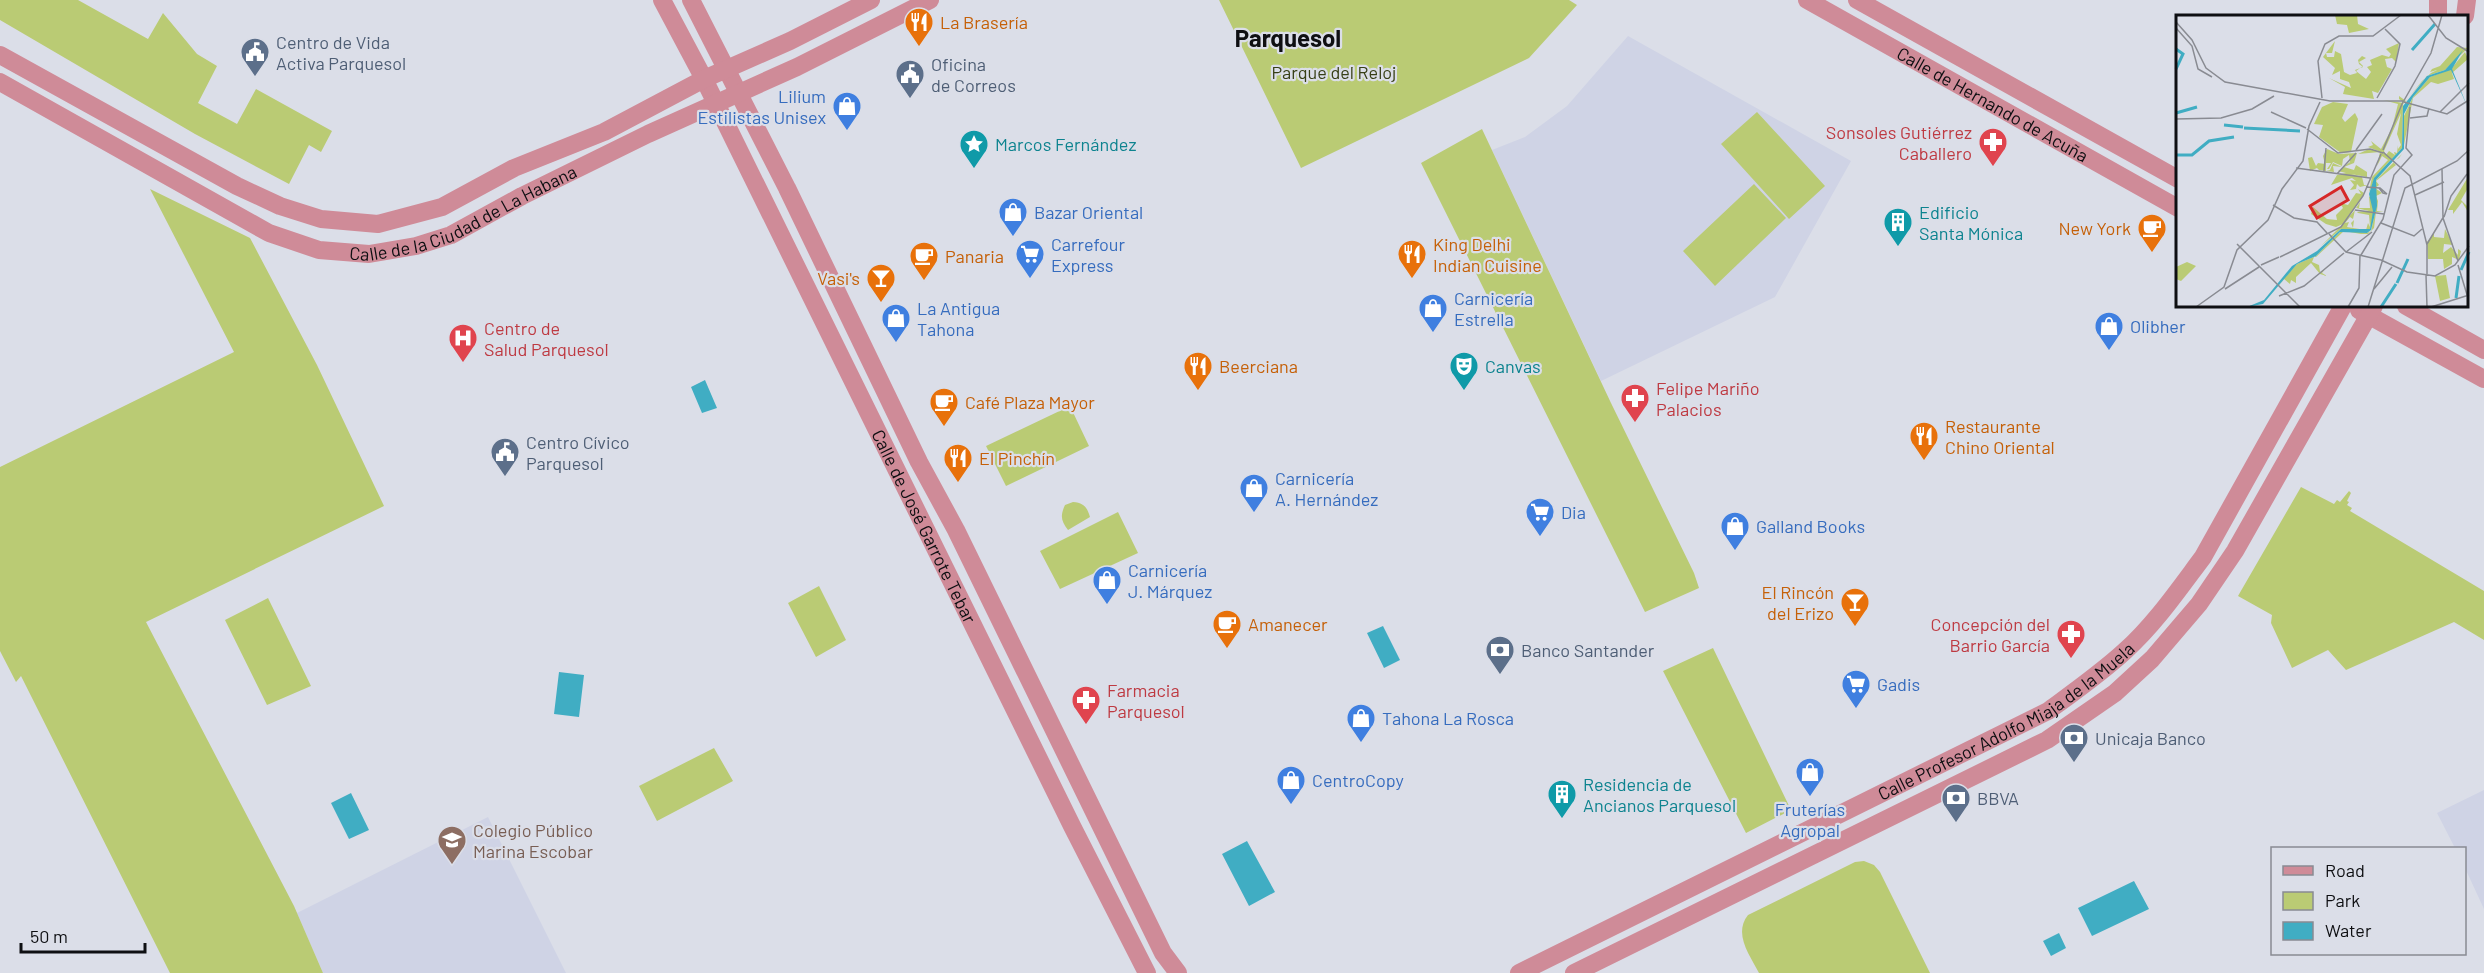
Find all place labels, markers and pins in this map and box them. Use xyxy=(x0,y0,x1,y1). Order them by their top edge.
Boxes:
restaurant icon: La Brasería xyxy=(903,6,935,48)
place label: La Brasería xyxy=(940,11,1028,33)
place label: Centro de Vida Activa Parquesol xyxy=(276,31,406,74)
public building icon: Centro de Vida Activa Parquesol xyxy=(239,36,271,78)
place label: Oficina de Correos xyxy=(931,53,1016,96)
public building icon: Oficina de Correos xyxy=(894,58,926,100)
place label: Lilium Estilistas Unisex xyxy=(697,85,826,128)
shop icon: Lilium Estilistas Unisex xyxy=(831,90,863,132)
place label: Sonsoles Gutiérrez Caballero xyxy=(1826,121,1972,164)
pharmacy icon: Sonsoles Gutiérrez Caballero xyxy=(1977,126,2009,168)
place icon: Marcos Fernández xyxy=(958,128,990,170)
place label: Marcos Fernández xyxy=(995,133,1136,155)
shop icon: Bazar Oriental xyxy=(997,196,1029,238)
place label: Bazar Oriental xyxy=(1034,201,1143,223)
place label: Edificio Santa Mónica xyxy=(1919,201,2023,244)
building icon: Edificio Santa Mónica xyxy=(1882,206,1914,248)
cafe icon: New York xyxy=(2136,212,2168,254)
place label: New York xyxy=(2058,217,2131,239)
place label: Carrefour Express xyxy=(1051,233,1125,276)
place label: King Delhi Indian Cuisine xyxy=(1433,233,1542,276)
supermarket icon: Carrefour Express xyxy=(1014,238,1046,280)
restaurant icon: King Delhi Indian Cuisine xyxy=(1396,238,1428,280)
cafe icon: Panaria xyxy=(908,240,940,282)
place label: Panaria xyxy=(945,245,1004,267)
bar icon: Vasi's xyxy=(865,262,897,304)
place label: Vasi's xyxy=(817,267,860,289)
place label: Carnicería Estrella xyxy=(1454,287,1533,330)
shop icon: Carnicería Estrella xyxy=(1417,292,1449,334)
place label: La Antigua Tahona xyxy=(917,297,1000,340)
shop icon: La Antigua Tahona xyxy=(880,302,912,344)
shop icon: Olibher xyxy=(2093,310,2125,352)
place label: Olibher xyxy=(2130,315,2186,337)
place label: Centro de Salud Parquesol xyxy=(484,317,609,360)
hospital icon: Centro de Salud Parquesol xyxy=(447,322,479,364)
restaurant icon: Beerciana xyxy=(1182,350,1214,392)
theatre icon: Canvas xyxy=(1448,350,1480,392)
place label: Beerciana xyxy=(1219,355,1298,377)
place label: Canvas xyxy=(1485,355,1541,377)
place label: Felipe Mariño Palacios xyxy=(1656,377,1760,420)
pharmacy icon: Felipe Mariño Palacios xyxy=(1619,382,1651,424)
cafe icon: Café Plaza Mayor xyxy=(928,386,960,428)
place label: Café Plaza Mayor xyxy=(965,391,1095,413)
place label: Restaurante Chino Oriental xyxy=(1945,415,2055,458)
restaurant icon: Restaurante Chino Oriental xyxy=(1908,420,1940,462)
place label: Centro Cívico Parquesol xyxy=(526,431,630,474)
public building icon: Centro Cívico Parquesol xyxy=(489,436,521,478)
restaurant icon: El Pinchín xyxy=(942,442,974,484)
place label: El Pinchín xyxy=(979,447,1055,469)
place label: Carnicería A. Hernández xyxy=(1275,467,1378,510)
shop icon: Carnicería A. Hernández xyxy=(1238,472,1270,514)
supermarket icon: Dia xyxy=(1524,496,1556,538)
place label: Dia xyxy=(1561,501,1586,523)
shop icon: Galland Books xyxy=(1719,510,1751,552)
place label: Galland Books xyxy=(1756,515,1865,537)
place label: Carnicería J. Márquez xyxy=(1128,559,1212,602)
shop icon: Carnicería J. Márquez xyxy=(1091,564,1123,606)
place label: El Rincón del Erizo xyxy=(1762,581,1834,624)
bar icon: El Rincón del Erizo xyxy=(1839,586,1871,628)
cafe icon: Amanecer xyxy=(1211,608,1243,650)
place label: Amanecer xyxy=(1248,613,1328,635)
place label: Concepción del Barrio García xyxy=(1931,613,2050,656)
pharmacy icon: Concepción del Barrio García xyxy=(2055,618,2087,660)
bank icon: Banco Santander xyxy=(1484,634,1516,676)
place label: Banco Santander xyxy=(1521,639,1655,661)
supermarket icon: Gadis xyxy=(1840,668,1872,710)
place label: Gadis xyxy=(1877,673,1920,695)
place label: Farmacia Parquesol xyxy=(1107,679,1185,722)
pharmacy icon: Farmacia Parquesol xyxy=(1070,684,1102,726)
shop icon: Tahona La Rosca xyxy=(1345,702,1377,744)
place label: Tahona La Rosca xyxy=(1382,707,1514,729)
bank icon: Unicaja Banco xyxy=(2058,722,2090,764)
place label: Unicaja Banco xyxy=(2095,727,2206,749)
shop icon: Fruterías Agropal xyxy=(1794,756,1826,798)
shop icon: CentroCopy xyxy=(1275,764,1307,806)
place label: CentroCopy xyxy=(1312,769,1404,791)
place label: Residencia de Ancianos Parquesol xyxy=(1583,773,1736,816)
building icon: Residencia de Ancianos Parquesol xyxy=(1546,778,1578,820)
bank icon: BBVA xyxy=(1940,782,1972,824)
place label: BBVA xyxy=(1977,787,2019,809)
place label: Fruterías Agropal xyxy=(1775,798,1845,841)
place label: Colegio Público Marina Escobar xyxy=(473,819,593,862)
school or university icon: Colegio Público Marina Escobar xyxy=(436,824,468,866)

